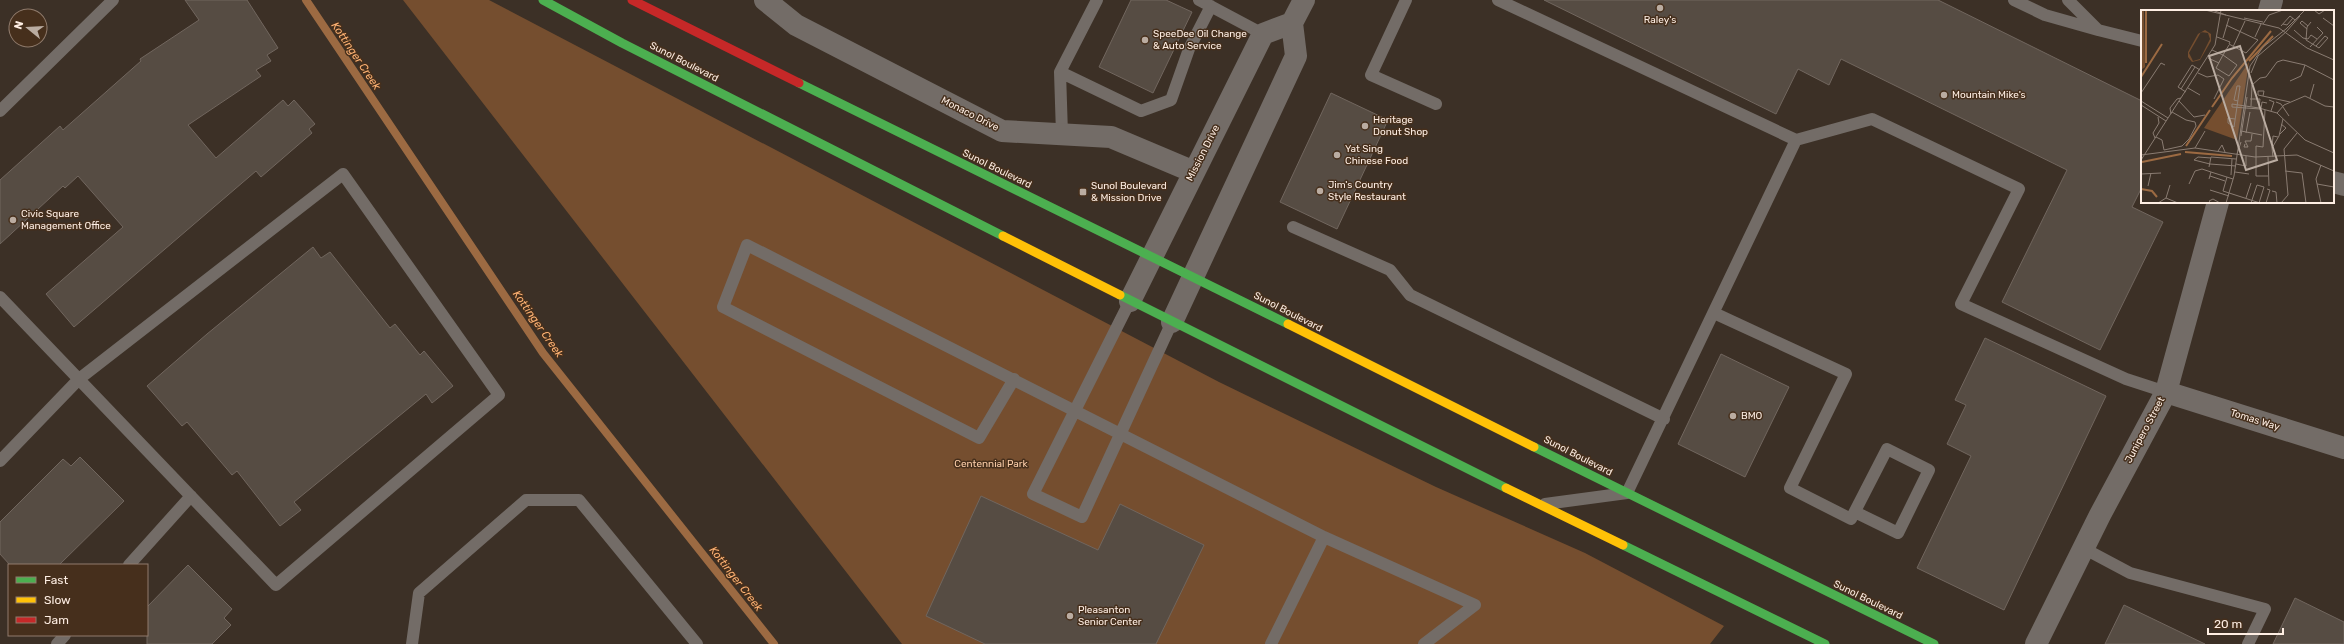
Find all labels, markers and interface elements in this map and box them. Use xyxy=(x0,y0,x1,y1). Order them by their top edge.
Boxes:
marker: Raley's xyxy=(1655,3,1665,13)
north arrow xyxy=(8,8,48,48)
inset map xyxy=(2141,10,2334,203)
place label: Raley's xyxy=(1644,14,1676,26)
text: N xyxy=(12,19,26,31)
water label: Kottinger Creek xyxy=(329,20,384,93)
place label: SpeeDee Oil Change & Auto Service xyxy=(1153,28,1247,52)
marker: SpeeDee Oil Change & Auto Service xyxy=(1140,35,1150,45)
street label: Sunol Boulevard xyxy=(648,39,720,85)
place label: Mountain Mike's xyxy=(1952,89,2026,101)
marker: Mountain Mike's xyxy=(1939,90,1949,100)
street label: Monaco Drive xyxy=(939,94,1001,134)
place label: Heritage Donut Shop xyxy=(1373,114,1428,138)
marker: Heritage Donut Shop xyxy=(1360,121,1370,131)
street label: Mission Drive xyxy=(1184,123,1222,183)
place label: Yat Sing Chinese Food xyxy=(1345,143,1408,167)
street label: Sunol Boulevard xyxy=(960,147,1034,191)
marker: Yat Sing Chinese Food xyxy=(1332,150,1342,160)
place label: Jim's Country Style Restaurant xyxy=(1328,179,1406,203)
place label: Sunol Boulevard & Mission Drive xyxy=(1091,180,1167,204)
marker: Jim's Country Style Restaurant xyxy=(1315,186,1325,196)
marker: Sunol Boulevard & Mission Drive xyxy=(1078,187,1088,197)
place label: Civic Square Management Office xyxy=(21,208,111,232)
marker: Civic Square Management Office xyxy=(8,215,18,225)
water label: Kottinger Creek xyxy=(510,288,566,360)
street label: Sunol Boulevard xyxy=(1252,289,1324,335)
street label: Junipero Street xyxy=(2123,395,2168,465)
street label: Tomas Way xyxy=(2229,407,2282,433)
place label: BMO xyxy=(1741,410,1763,422)
marker: BMO xyxy=(1728,411,1738,421)
street label: Sunol Boulevard xyxy=(1542,433,1614,479)
park label: Centennial Park xyxy=(954,458,1029,470)
water label: Kottinger Creek xyxy=(707,544,766,614)
legend xyxy=(8,564,148,636)
text: Fast xyxy=(44,573,68,587)
street label: Sunol Boulevard xyxy=(1831,578,1905,622)
text: Slow xyxy=(44,593,71,607)
place label: Pleasanton Senior Center xyxy=(1078,604,1142,628)
scale bar xyxy=(2208,610,2283,636)
marker: Pleasanton Senior Center xyxy=(1065,611,1075,621)
text: Jam xyxy=(44,613,69,627)
text: 20 m xyxy=(2214,617,2242,631)

